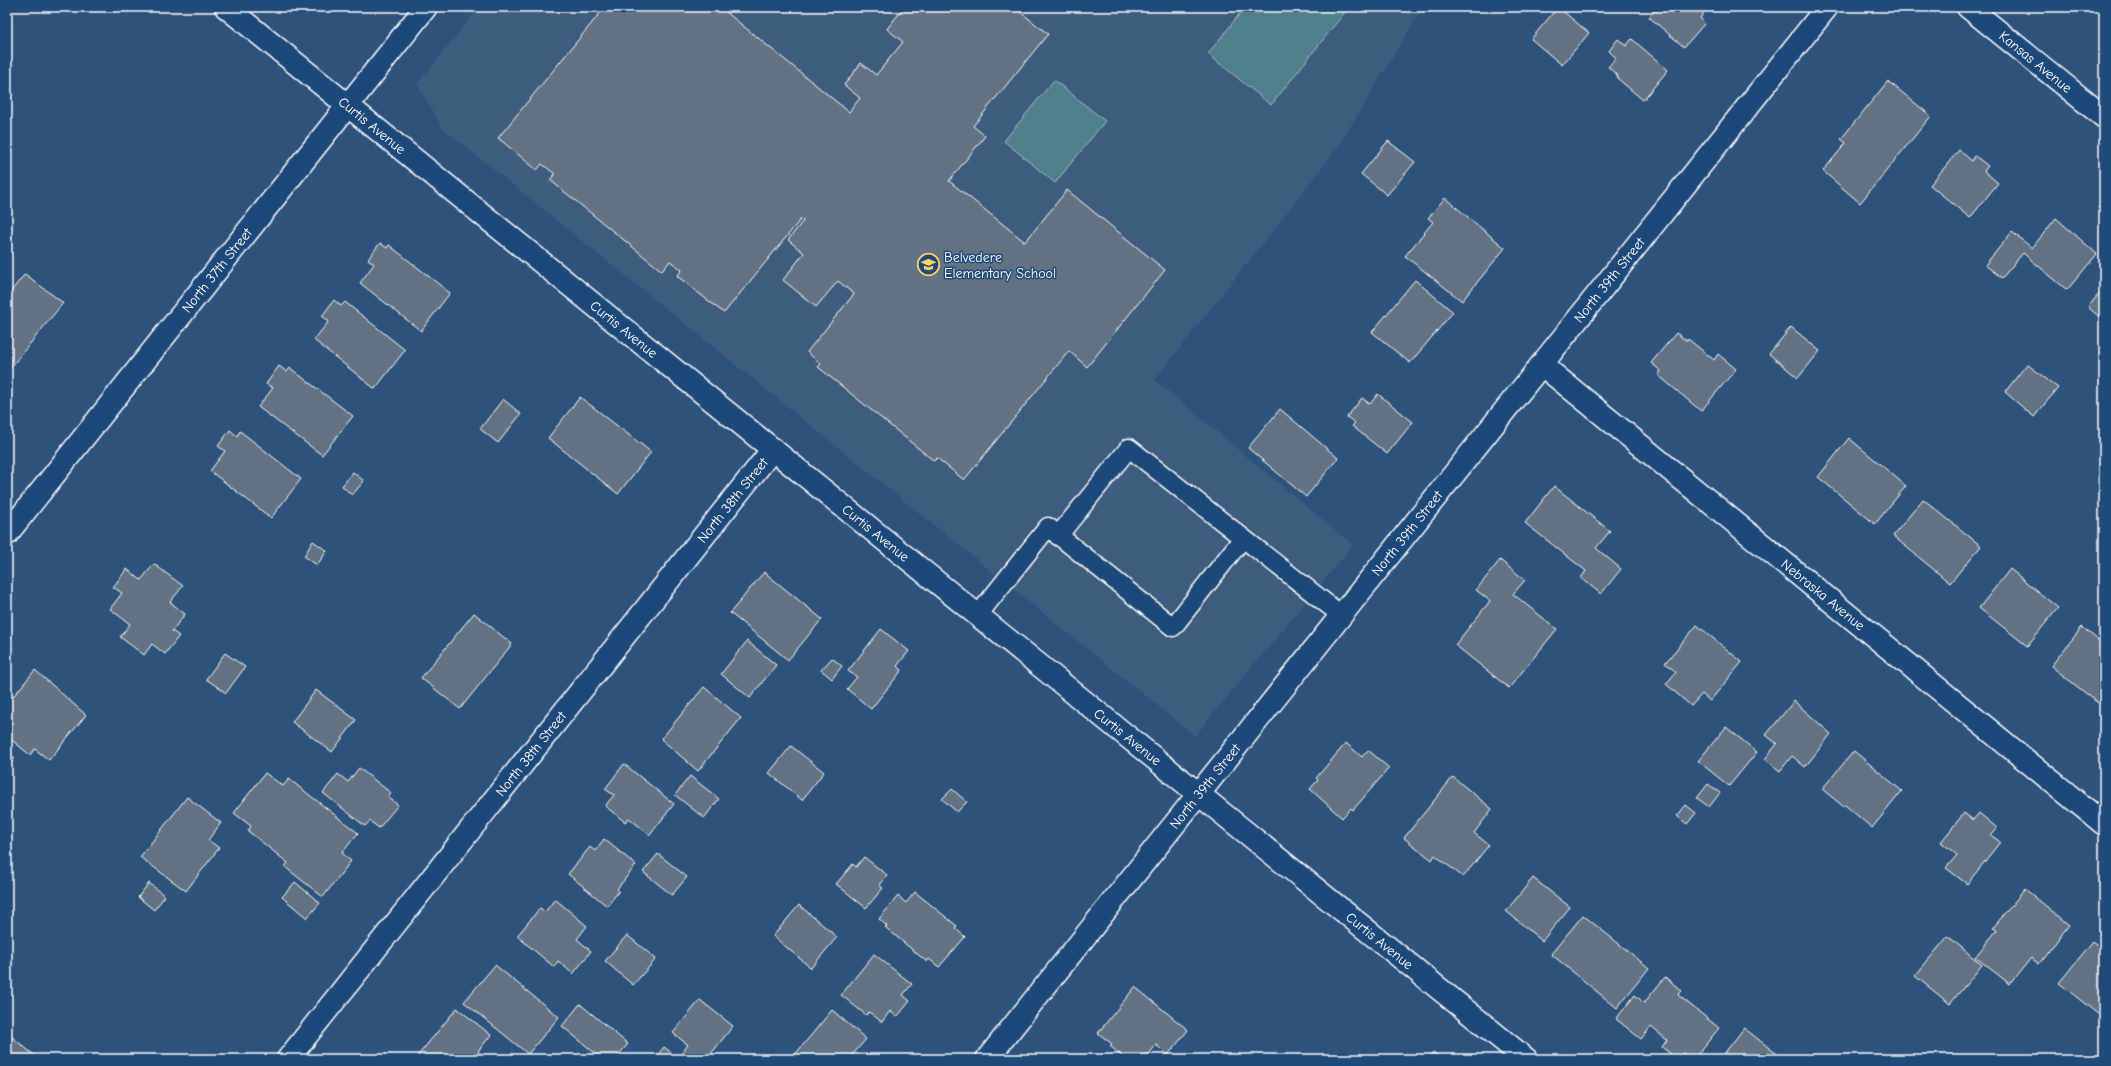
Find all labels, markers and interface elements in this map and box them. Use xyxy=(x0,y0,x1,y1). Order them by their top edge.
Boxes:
street label: Kansas Avenue xyxy=(1996,27,2076,96)
street label: Curtis Avenue xyxy=(335,93,409,158)
street label: North 37th Street xyxy=(178,224,256,316)
street label: North 39th Street xyxy=(1570,233,1649,326)
place label: Belvedere Elementary School xyxy=(944,249,1056,282)
school or university icon: Belvedere Elementary School xyxy=(916,252,942,278)
street label: Curtis Avenue xyxy=(587,297,661,361)
street label: North 38th Street xyxy=(693,453,772,546)
street label: North 39th Street xyxy=(1368,486,1447,579)
street label: Curtis Avenue xyxy=(839,501,913,565)
street label: Nebraska Avenue xyxy=(1778,555,1868,634)
street label: Curtis Avenue xyxy=(1091,704,1165,769)
street label: North 38th Street xyxy=(492,707,570,800)
street label: North 39th Street xyxy=(1166,739,1245,832)
street label: Curtis Avenue xyxy=(1342,908,1417,973)

